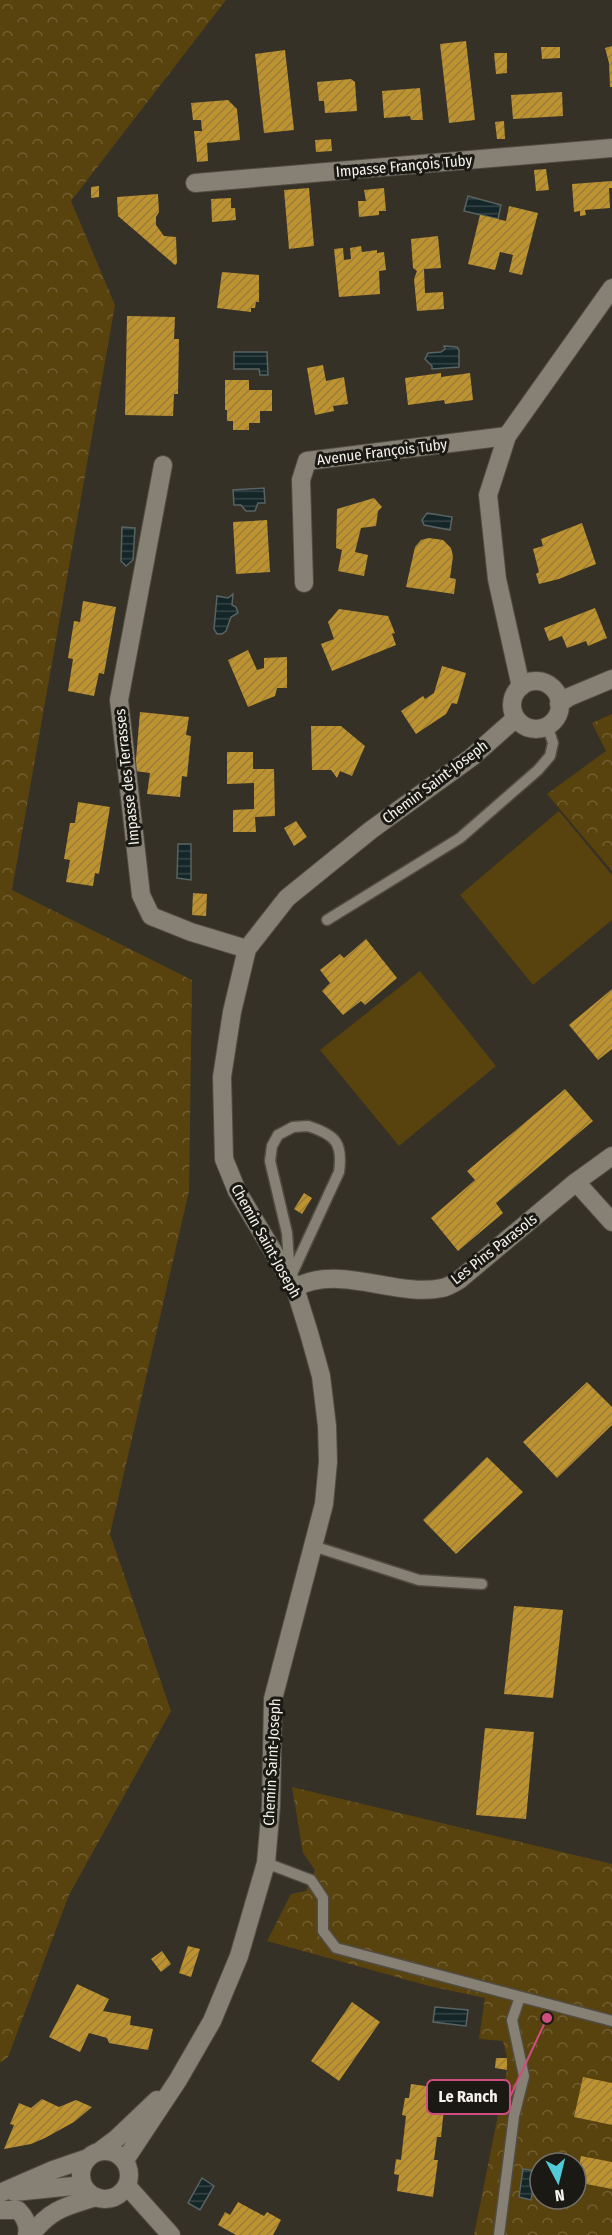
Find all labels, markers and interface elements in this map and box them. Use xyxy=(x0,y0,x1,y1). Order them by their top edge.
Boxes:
street label: Impasse François Tuby xyxy=(335,151,473,181)
street label: Avenue François Tuby xyxy=(316,435,449,469)
street label: Impasse des Terrasses xyxy=(111,708,143,846)
street label: Chemin Saint-Joseph xyxy=(379,736,491,828)
street label: Chemin Saint-Joseph xyxy=(227,1181,305,1301)
street label: Les Pins Parasols xyxy=(447,1210,541,1288)
street label: Chemin Saint-Joseph xyxy=(260,1698,284,1826)
callout: Le Ranch xyxy=(427,2080,510,2114)
text: Le Ranch xyxy=(438,2087,498,2106)
north arrow xyxy=(528,2151,588,2211)
text: N xyxy=(554,2185,566,2205)

